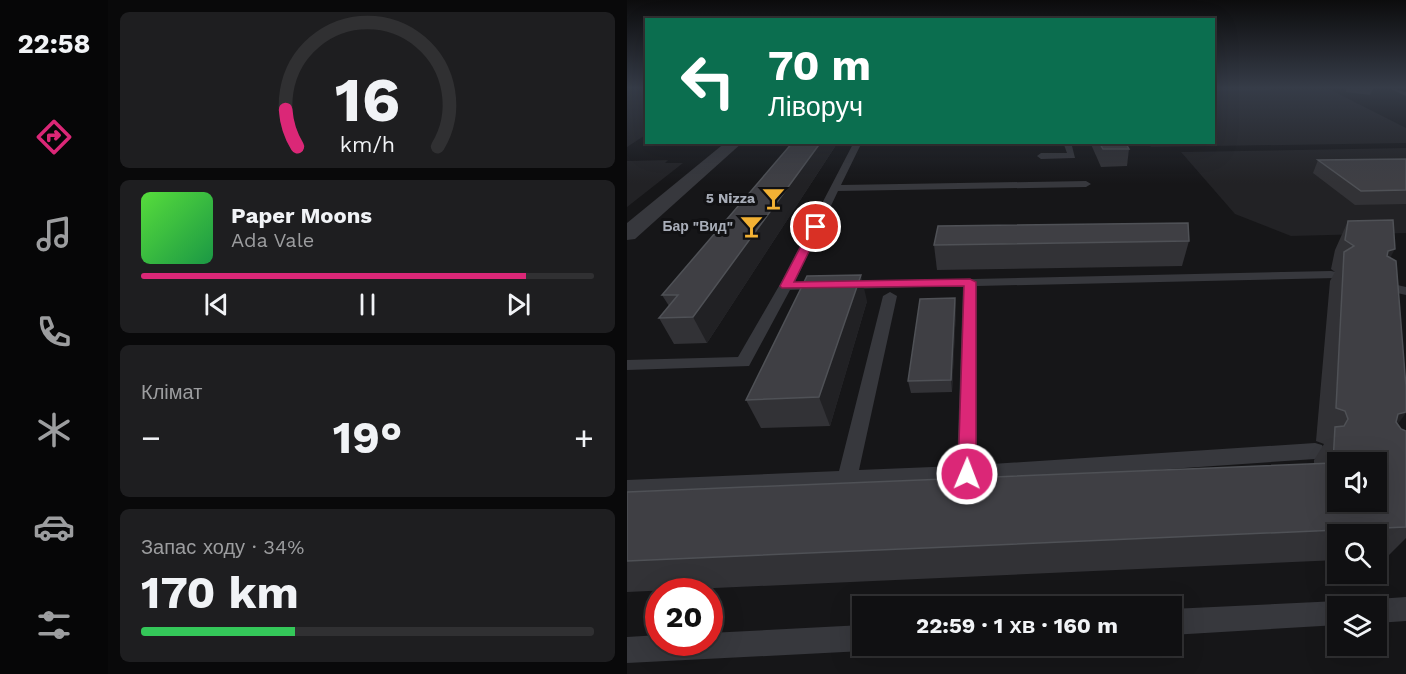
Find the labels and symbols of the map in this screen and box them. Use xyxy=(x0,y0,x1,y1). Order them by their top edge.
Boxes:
bar icon: 5 Nizza xyxy=(760,185,786,211)
place label: 5 Nizza xyxy=(706,190,756,206)
pin xyxy=(790,201,841,252)
bar icon: Бар "Вид" xyxy=(738,213,764,239)
place label: Бар "Вид" xyxy=(662,218,733,234)
position arrow xyxy=(935,442,999,506)
speed limit sign: 20 xyxy=(645,578,723,656)

